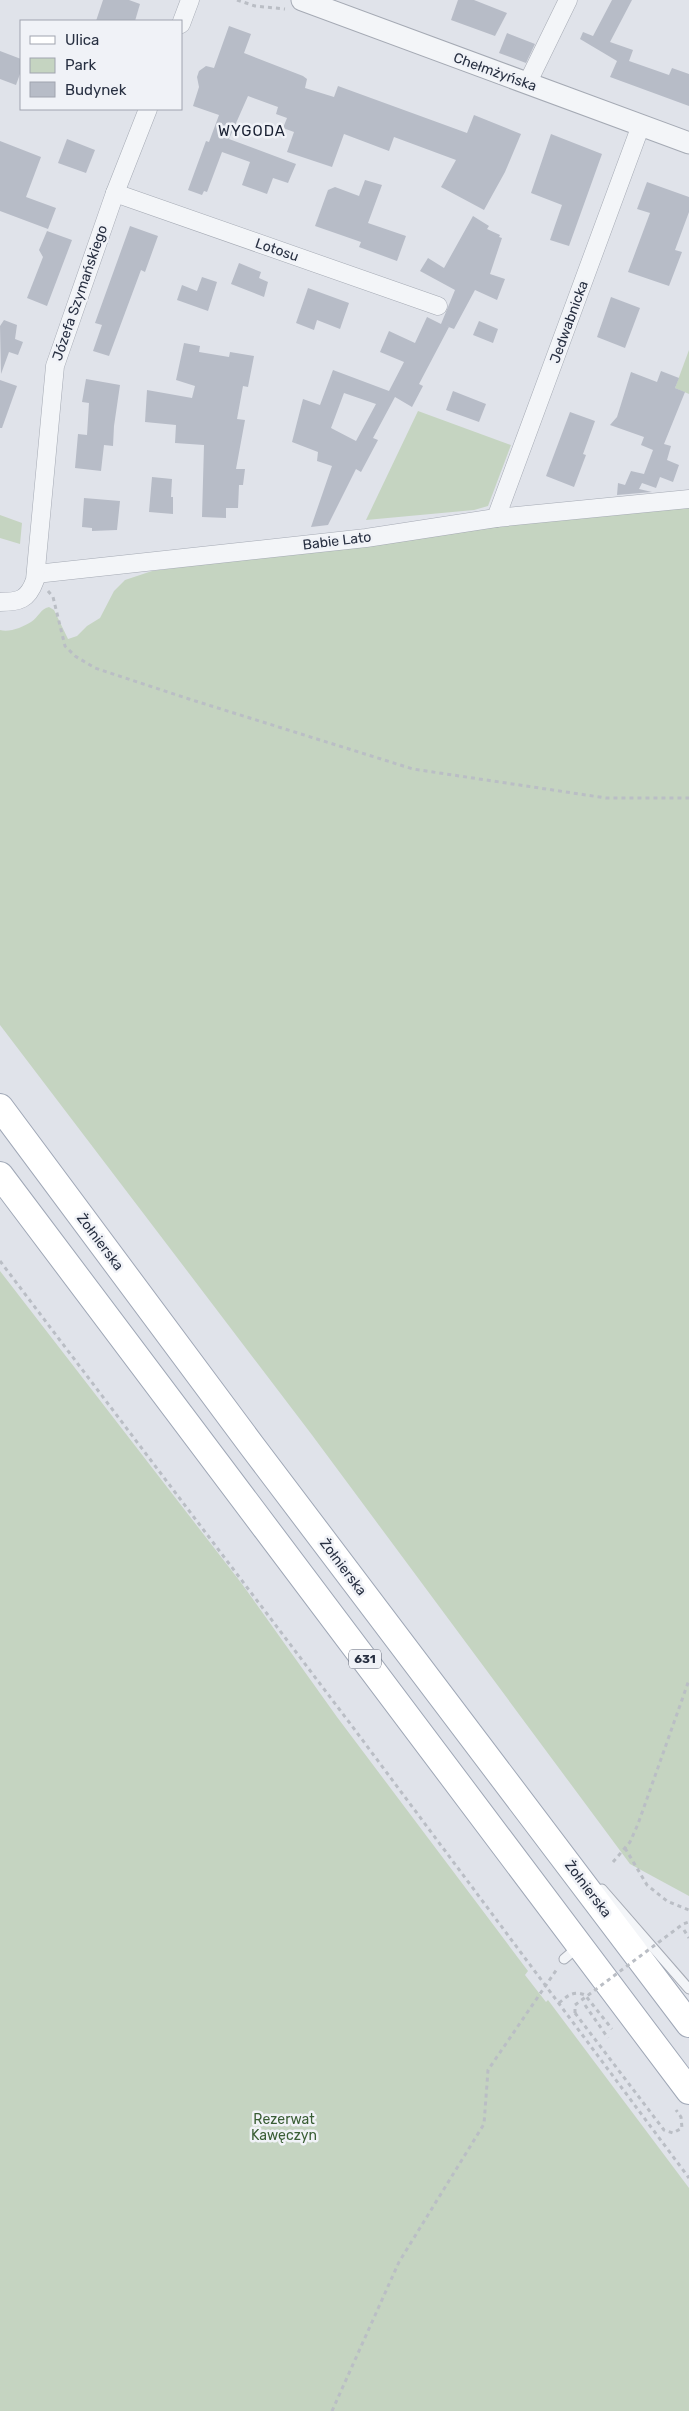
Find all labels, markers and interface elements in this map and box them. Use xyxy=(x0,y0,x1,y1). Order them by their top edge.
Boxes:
legend xyxy=(20,20,182,110)
text: Ulica xyxy=(65,31,99,49)
street label: Chełmżyńska xyxy=(451,49,539,95)
text: Park xyxy=(65,56,96,74)
text: Budynek xyxy=(65,81,127,99)
district label: WYGODA xyxy=(218,122,286,140)
street label: Józefa Szymańskiego xyxy=(49,223,111,363)
street label: Lotosu xyxy=(253,235,301,265)
street label: Jedwabnicka xyxy=(546,278,592,366)
street label: Babie Lato xyxy=(302,528,372,554)
street label: Żołnierska xyxy=(73,1210,127,1274)
street label: Żołnierska xyxy=(316,1535,370,1599)
road number: 631 xyxy=(349,1650,381,1668)
street label: Żołnierska xyxy=(561,1857,615,1921)
park label: Rezerwat Kawęczyn xyxy=(251,2111,317,2144)

